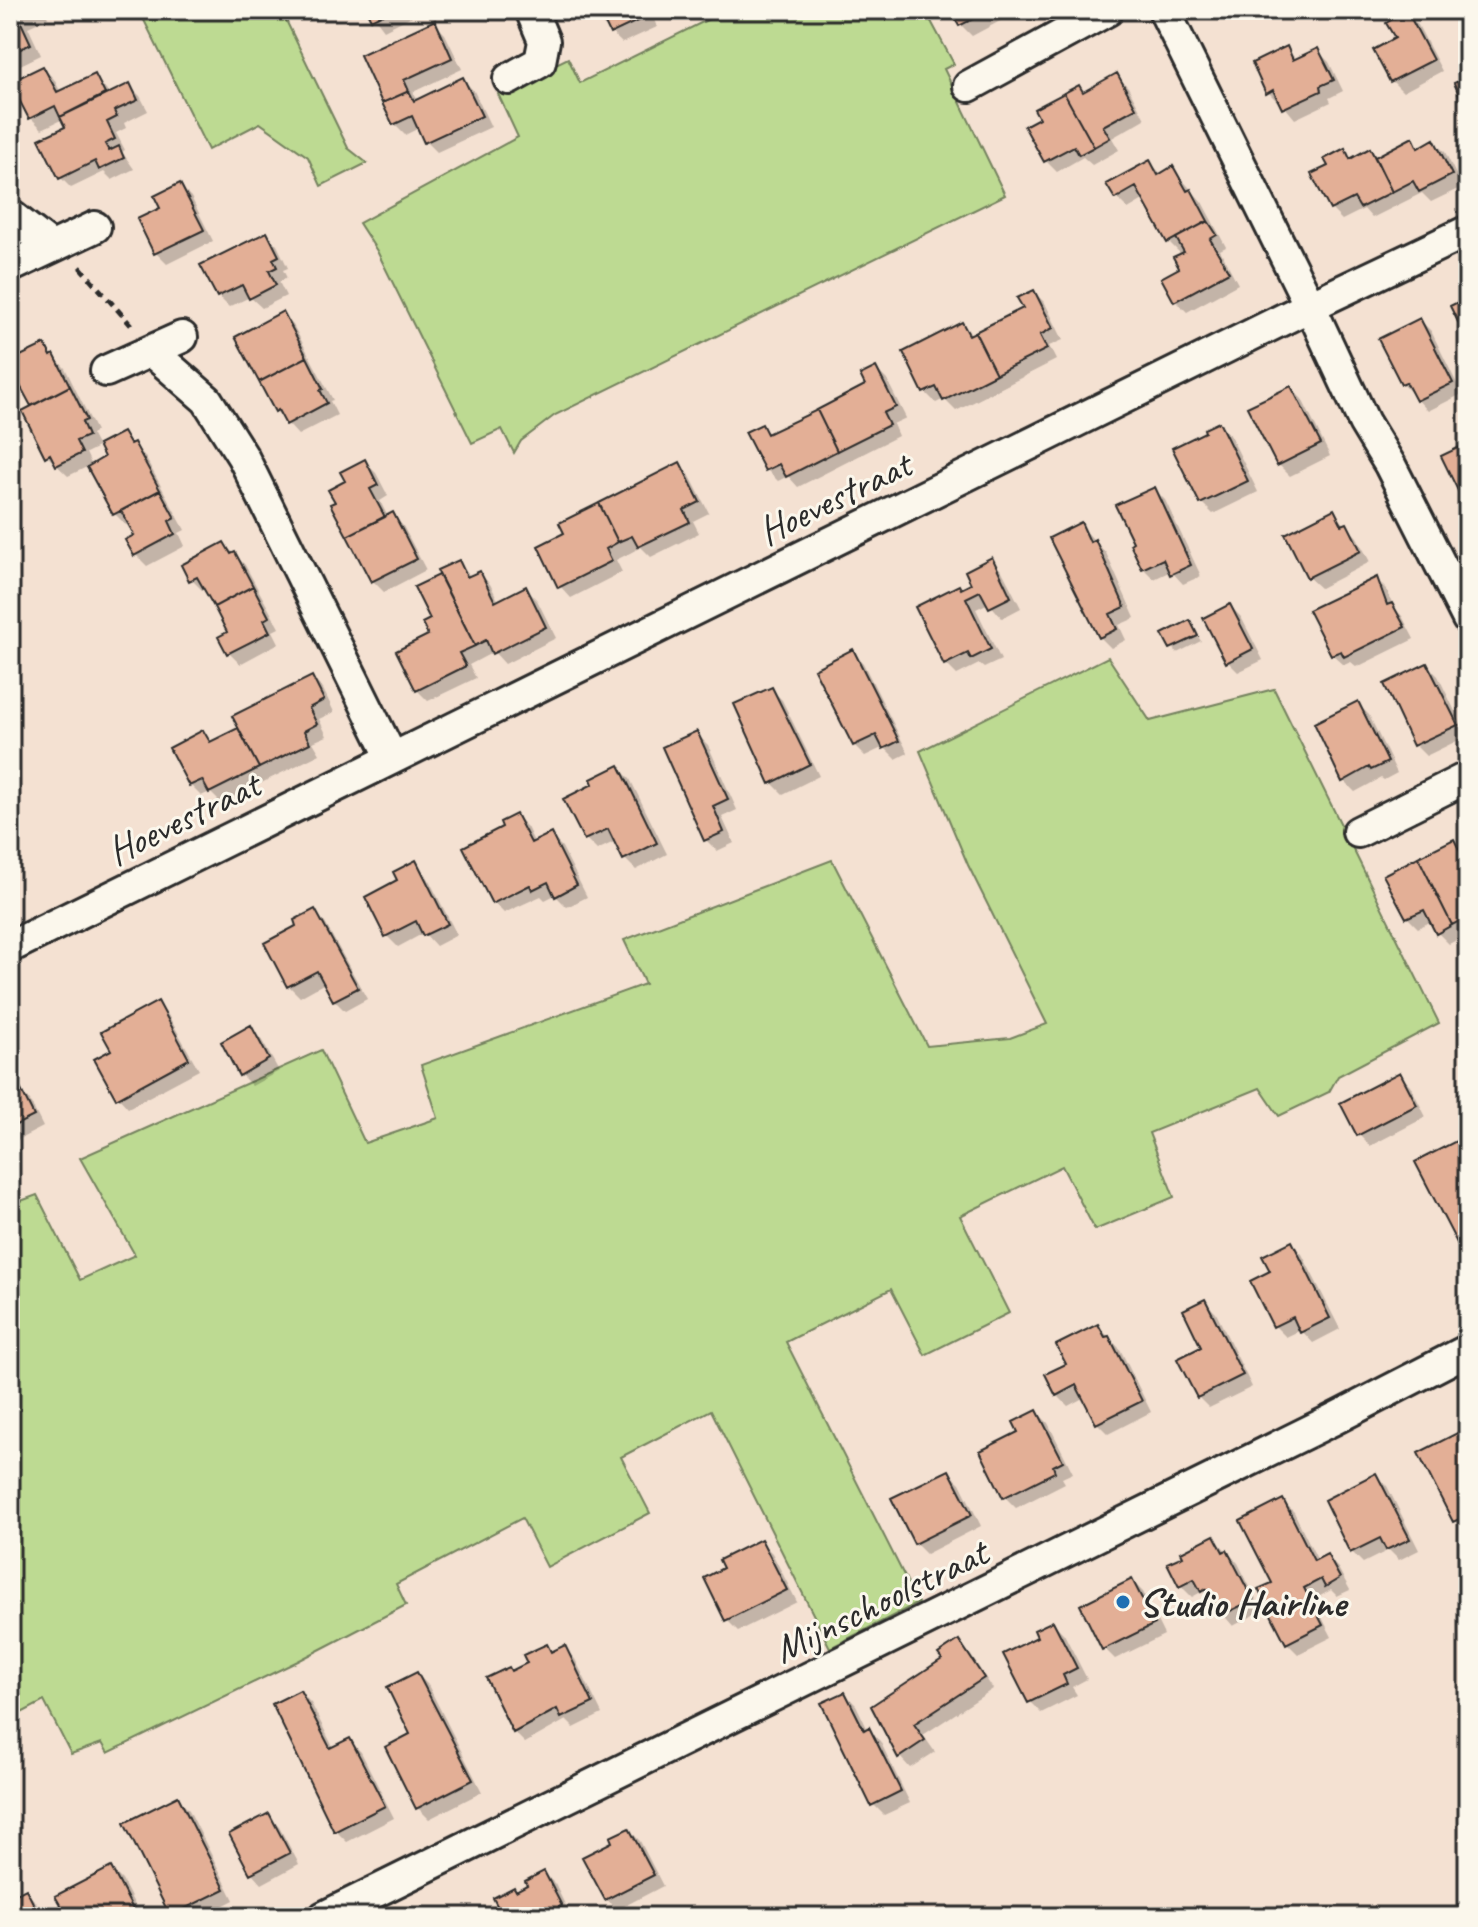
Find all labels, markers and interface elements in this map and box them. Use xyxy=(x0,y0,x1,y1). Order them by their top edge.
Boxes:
street label: Hoevestraat xyxy=(750,438,922,556)
street label: Hoevestraat xyxy=(99,758,271,876)
street label: Mijnschoolstraat xyxy=(765,1526,999,1674)
place label: Studio Hairline xyxy=(1139,1578,1349,1628)
marker: Studio Hairline xyxy=(1114,1593,1132,1611)

